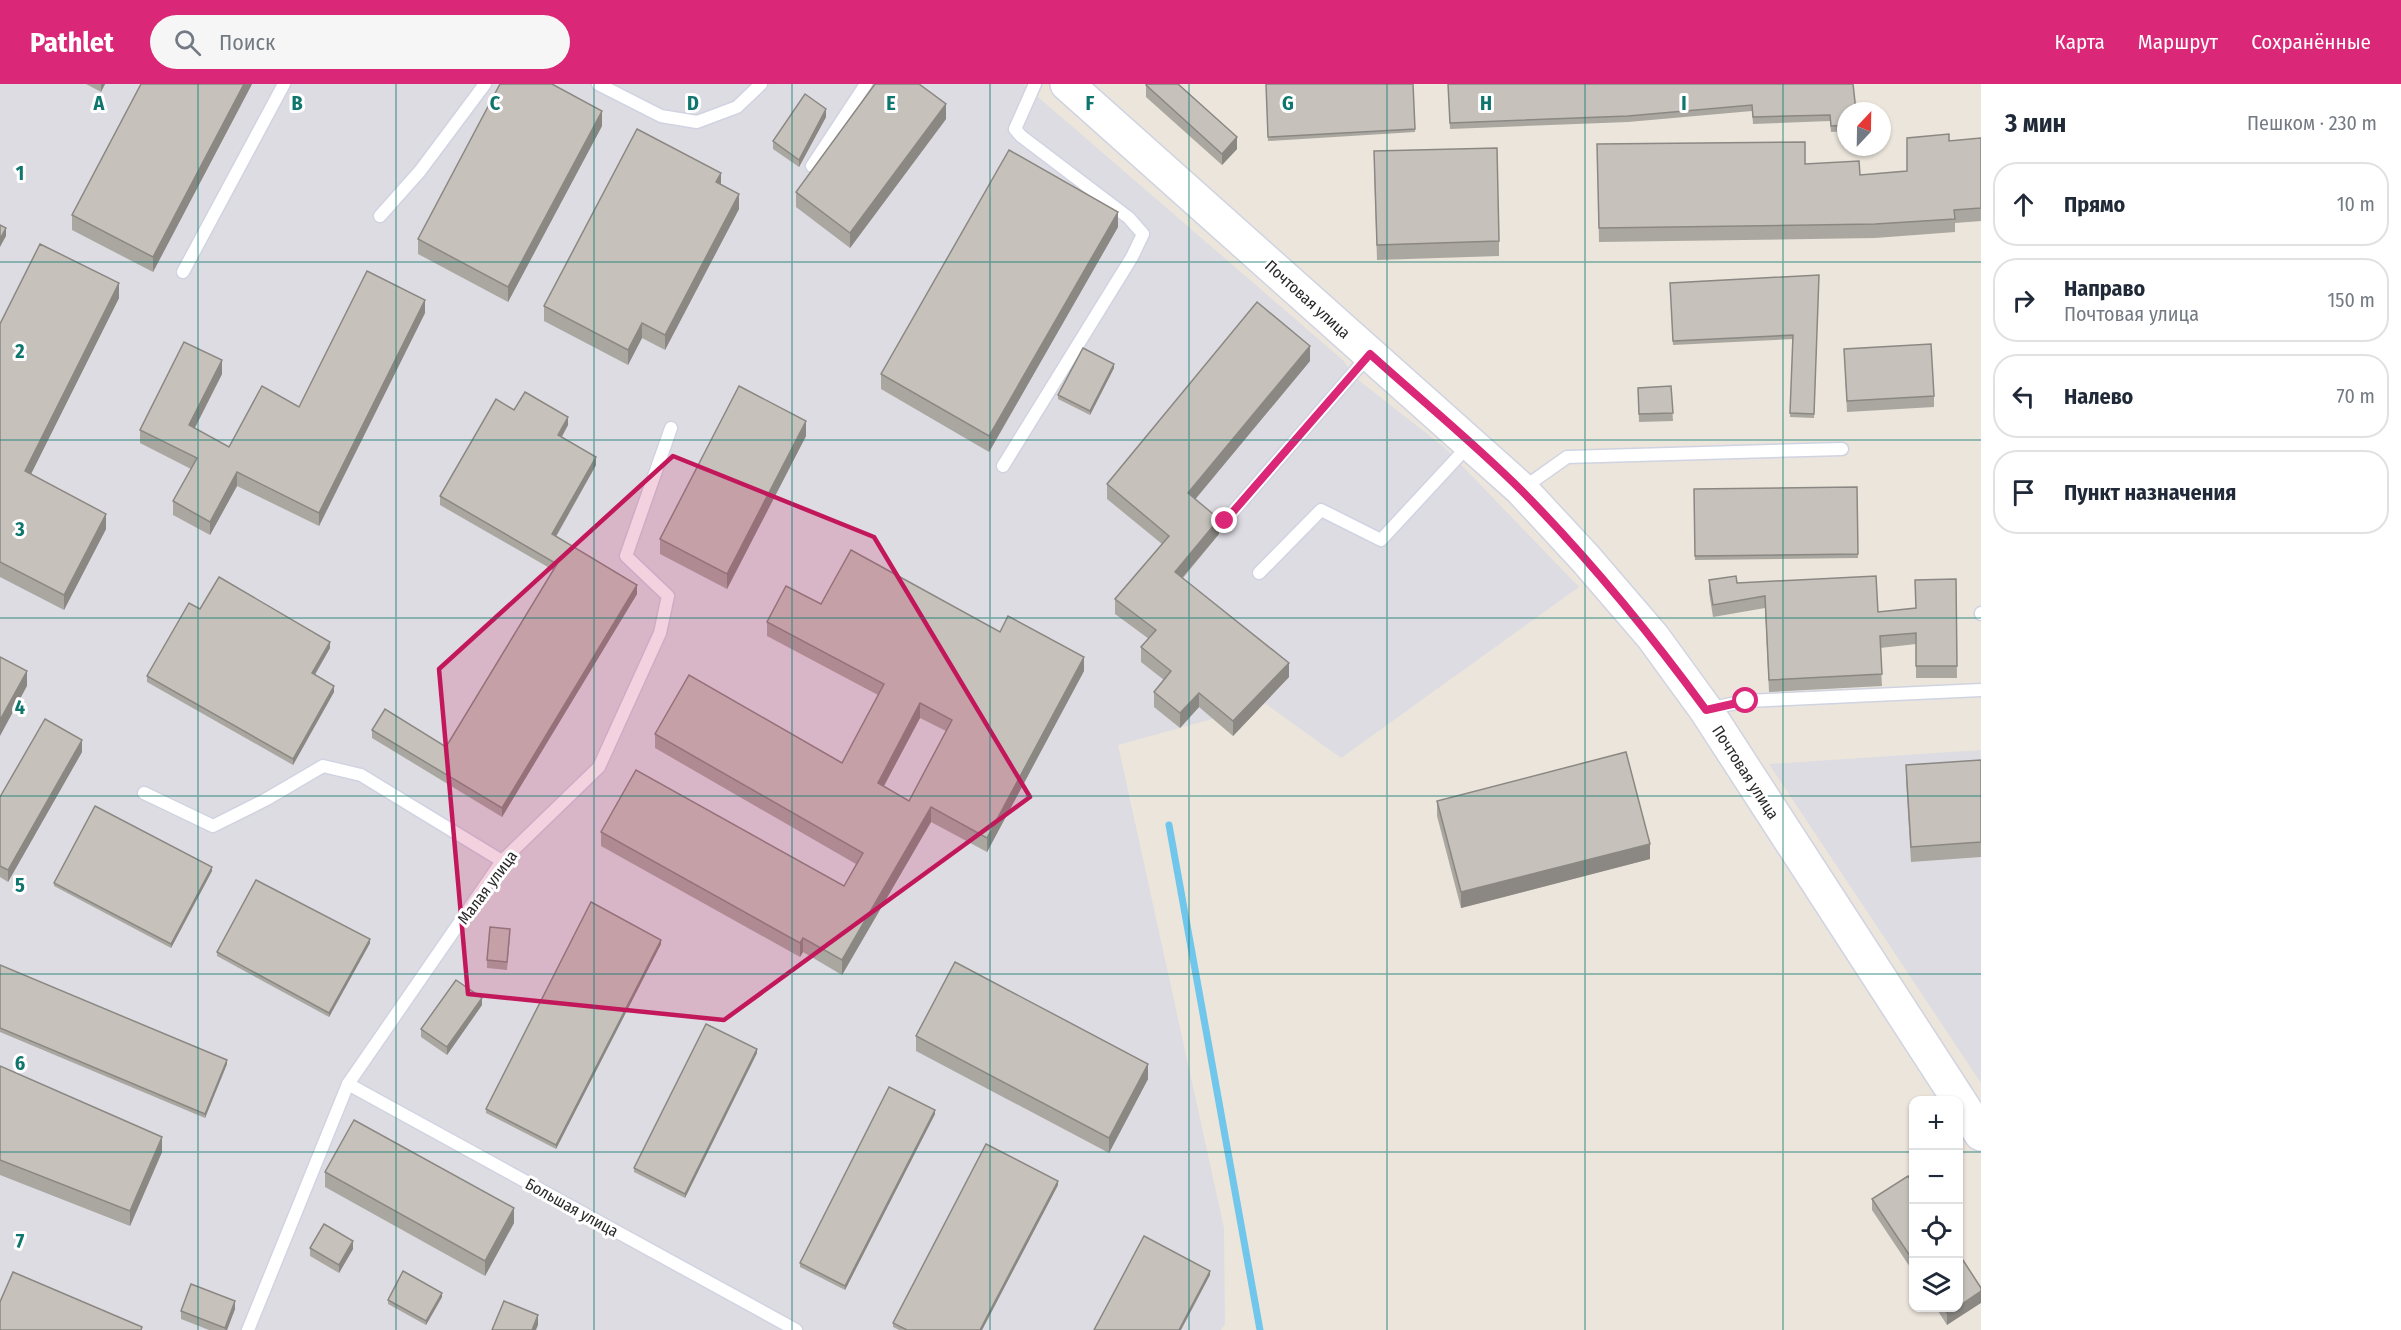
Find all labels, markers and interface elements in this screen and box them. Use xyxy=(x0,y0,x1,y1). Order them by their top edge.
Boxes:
search box xyxy=(150,15,570,69)
text: Pathlet xyxy=(30,26,114,59)
icon: search xyxy=(171,26,204,59)
text: Поиск xyxy=(219,29,275,56)
text: Карта xyxy=(2055,29,2105,55)
text: Маршрут xyxy=(2138,29,2218,55)
text: Сохранённые xyxy=(2251,29,2371,55)
text: A xyxy=(93,91,106,115)
text: B xyxy=(291,91,303,115)
text: C xyxy=(490,91,501,115)
text: D xyxy=(687,91,699,115)
text: E xyxy=(886,91,896,115)
text: F xyxy=(1086,91,1095,115)
text: G xyxy=(1282,91,1294,115)
text: H xyxy=(1480,91,1492,115)
text: I xyxy=(1681,91,1687,115)
north arrow xyxy=(1837,102,1891,156)
text: 3 мин xyxy=(2005,108,2066,139)
text: Пешком · 230 m xyxy=(2247,111,2377,135)
text: 1 xyxy=(16,161,24,185)
icon: ahead xyxy=(2007,188,2040,221)
text: Прямо xyxy=(2064,191,2125,218)
text: 10 m xyxy=(2337,192,2375,216)
street label: Почтовая улица xyxy=(1261,256,1354,343)
text: Направо xyxy=(2064,275,2145,302)
icon: right xyxy=(2007,284,2040,317)
text: 150 m xyxy=(2328,288,2375,312)
text: Почтовая улица xyxy=(2064,302,2199,326)
text: 2 xyxy=(14,339,25,363)
icon: left xyxy=(2007,380,2040,413)
text: Налево xyxy=(2064,383,2133,410)
text: 70 m xyxy=(2337,384,2375,408)
icon: arrive xyxy=(2007,476,2040,509)
text: Пункт назначения xyxy=(2064,479,2236,506)
route end xyxy=(1211,507,1237,533)
text: 3 xyxy=(14,517,25,541)
route start xyxy=(1732,687,1758,713)
text: 4 xyxy=(15,695,25,719)
street label: Почтовая улица xyxy=(1708,722,1783,823)
street label: Малая улица xyxy=(454,847,521,928)
text: 5 xyxy=(15,873,25,897)
text: 6 xyxy=(15,1051,25,1075)
map controls xyxy=(1909,1096,1963,1312)
button: + xyxy=(1909,1096,1963,1150)
button: − xyxy=(1909,1150,1963,1204)
street label: Большая улица xyxy=(522,1174,622,1241)
button: locate xyxy=(1909,1204,1963,1258)
text: 7 xyxy=(16,1229,25,1253)
button: layers xyxy=(1909,1258,1963,1312)

